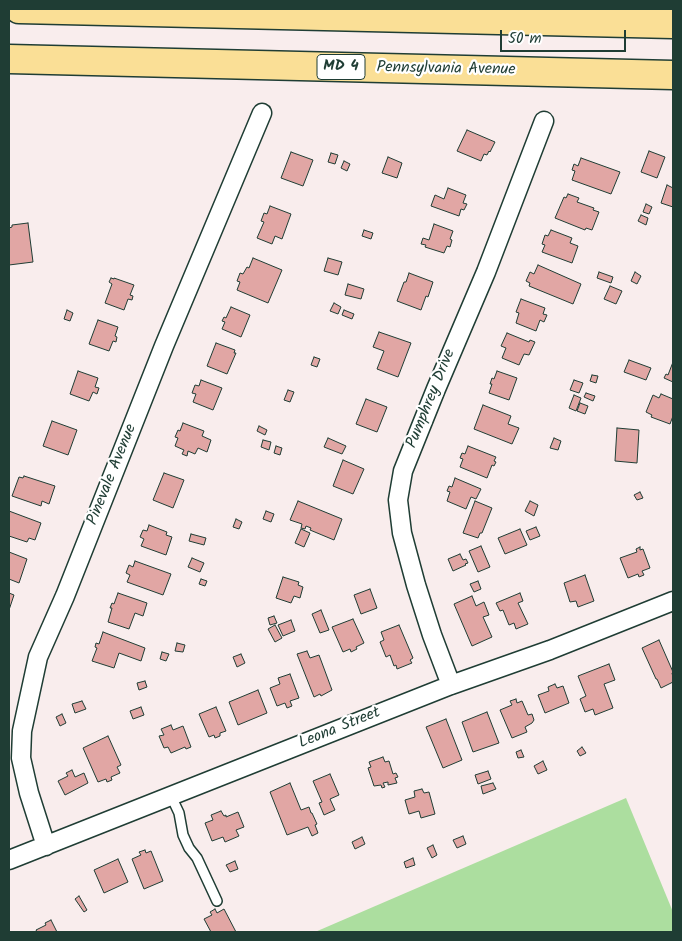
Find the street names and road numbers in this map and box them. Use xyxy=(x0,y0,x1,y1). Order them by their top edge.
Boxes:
road number: MD 4 xyxy=(317,54,365,80)
street label: Pennsylvania Avenue xyxy=(376,59,516,81)
street label: Pumphrey Drive xyxy=(403,347,461,451)
street label: Pinevale Avenue xyxy=(84,422,142,528)
street label: Leona Street xyxy=(296,704,384,754)

